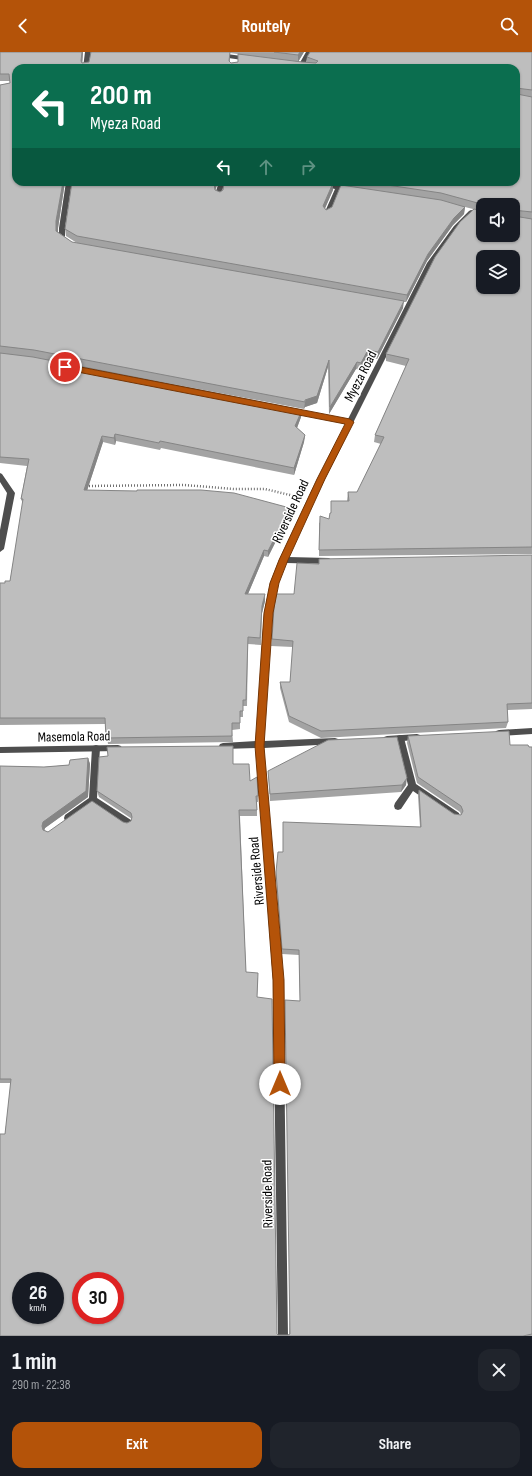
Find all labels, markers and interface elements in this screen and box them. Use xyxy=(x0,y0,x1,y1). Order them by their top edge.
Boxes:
icon: back xyxy=(12,15,34,37)
icon: search xyxy=(498,15,520,37)
text: Routely xyxy=(241,16,291,37)
text: 200 m xyxy=(90,79,152,112)
icon: left xyxy=(24,80,76,132)
text: Myeza Road xyxy=(90,113,161,134)
icon: left xyxy=(213,156,235,178)
icon: ahead xyxy=(255,156,277,178)
icon: right xyxy=(297,156,319,178)
map controls xyxy=(476,198,520,294)
button: sound xyxy=(476,198,520,242)
button: layers xyxy=(476,250,520,294)
street label: Myeza Road xyxy=(340,348,381,405)
pin xyxy=(48,350,82,384)
icon: arrive xyxy=(54,356,76,378)
street label: Riverside Road xyxy=(268,476,313,546)
street label: Masemola Road xyxy=(38,727,111,746)
street label: Riverside Road xyxy=(245,836,268,906)
position arrow xyxy=(259,1063,301,1105)
street label: Riverside Road xyxy=(258,1159,277,1228)
speed limit sign: 30 xyxy=(72,1272,124,1324)
text: 26 xyxy=(29,1281,47,1305)
text: km/h xyxy=(29,1302,47,1314)
text: 1 min xyxy=(12,1347,57,1376)
button: close xyxy=(478,1349,520,1391)
text: 290 m · 22:38 xyxy=(12,1377,70,1393)
button: Exit xyxy=(12,1422,262,1468)
button: Share xyxy=(270,1422,520,1468)

